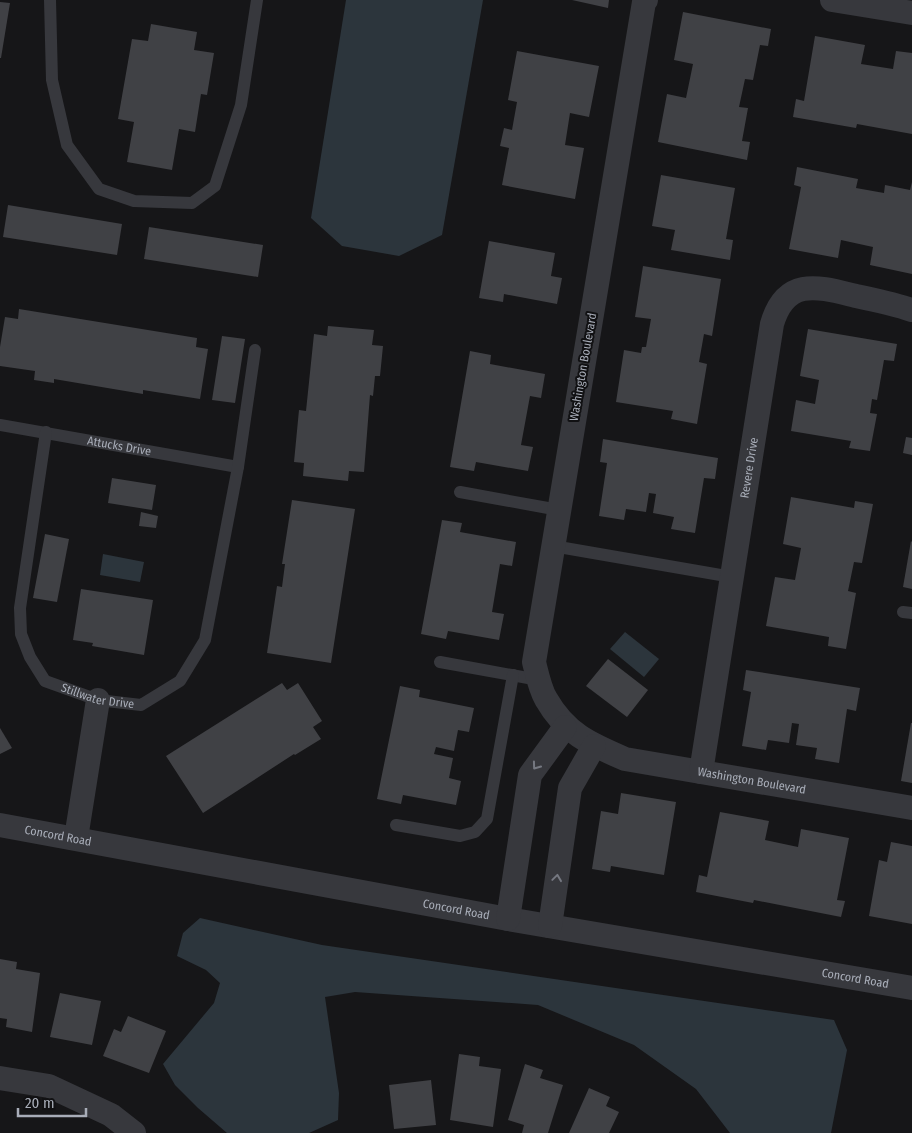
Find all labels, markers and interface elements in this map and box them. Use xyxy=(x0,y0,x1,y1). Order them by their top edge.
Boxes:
street label: Washington Boulevard xyxy=(567,312,599,422)
street label: Attucks Drive xyxy=(86,434,152,459)
street label: Revere Drive xyxy=(737,436,761,499)
street label: Stillwater Drive xyxy=(59,680,135,711)
one-way arrow xyxy=(534,760,542,769)
street label: Washington Boulevard xyxy=(697,765,807,797)
street label: Concord Road xyxy=(23,823,93,849)
one-way arrow xyxy=(551,873,562,881)
street label: Concord Road xyxy=(422,896,491,922)
street label: Concord Road xyxy=(821,966,890,991)
scale bar xyxy=(18,1086,85,1118)
text: 20 m xyxy=(25,1094,55,1112)

